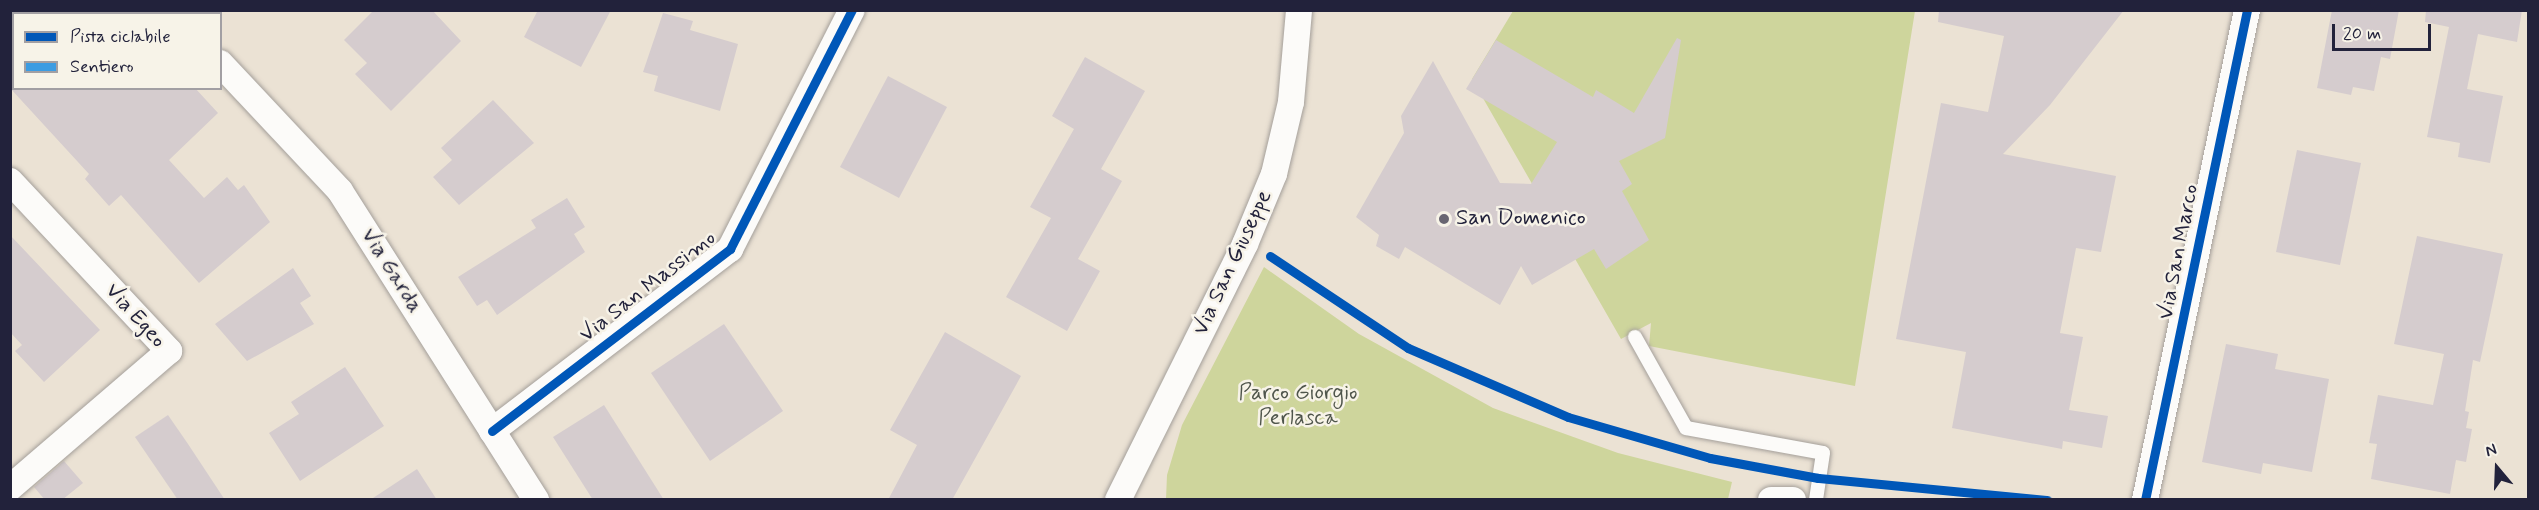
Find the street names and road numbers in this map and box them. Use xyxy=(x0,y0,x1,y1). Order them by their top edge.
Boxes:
street label: Via San Marco xyxy=(2153,183,2205,321)
street label: Via San Giuseppe xyxy=(1189,188,1277,338)
street label: Via Garda xyxy=(355,225,427,317)
street label: Via San Massimo xyxy=(578,228,718,346)
street label: Via Egeo xyxy=(100,279,170,353)

